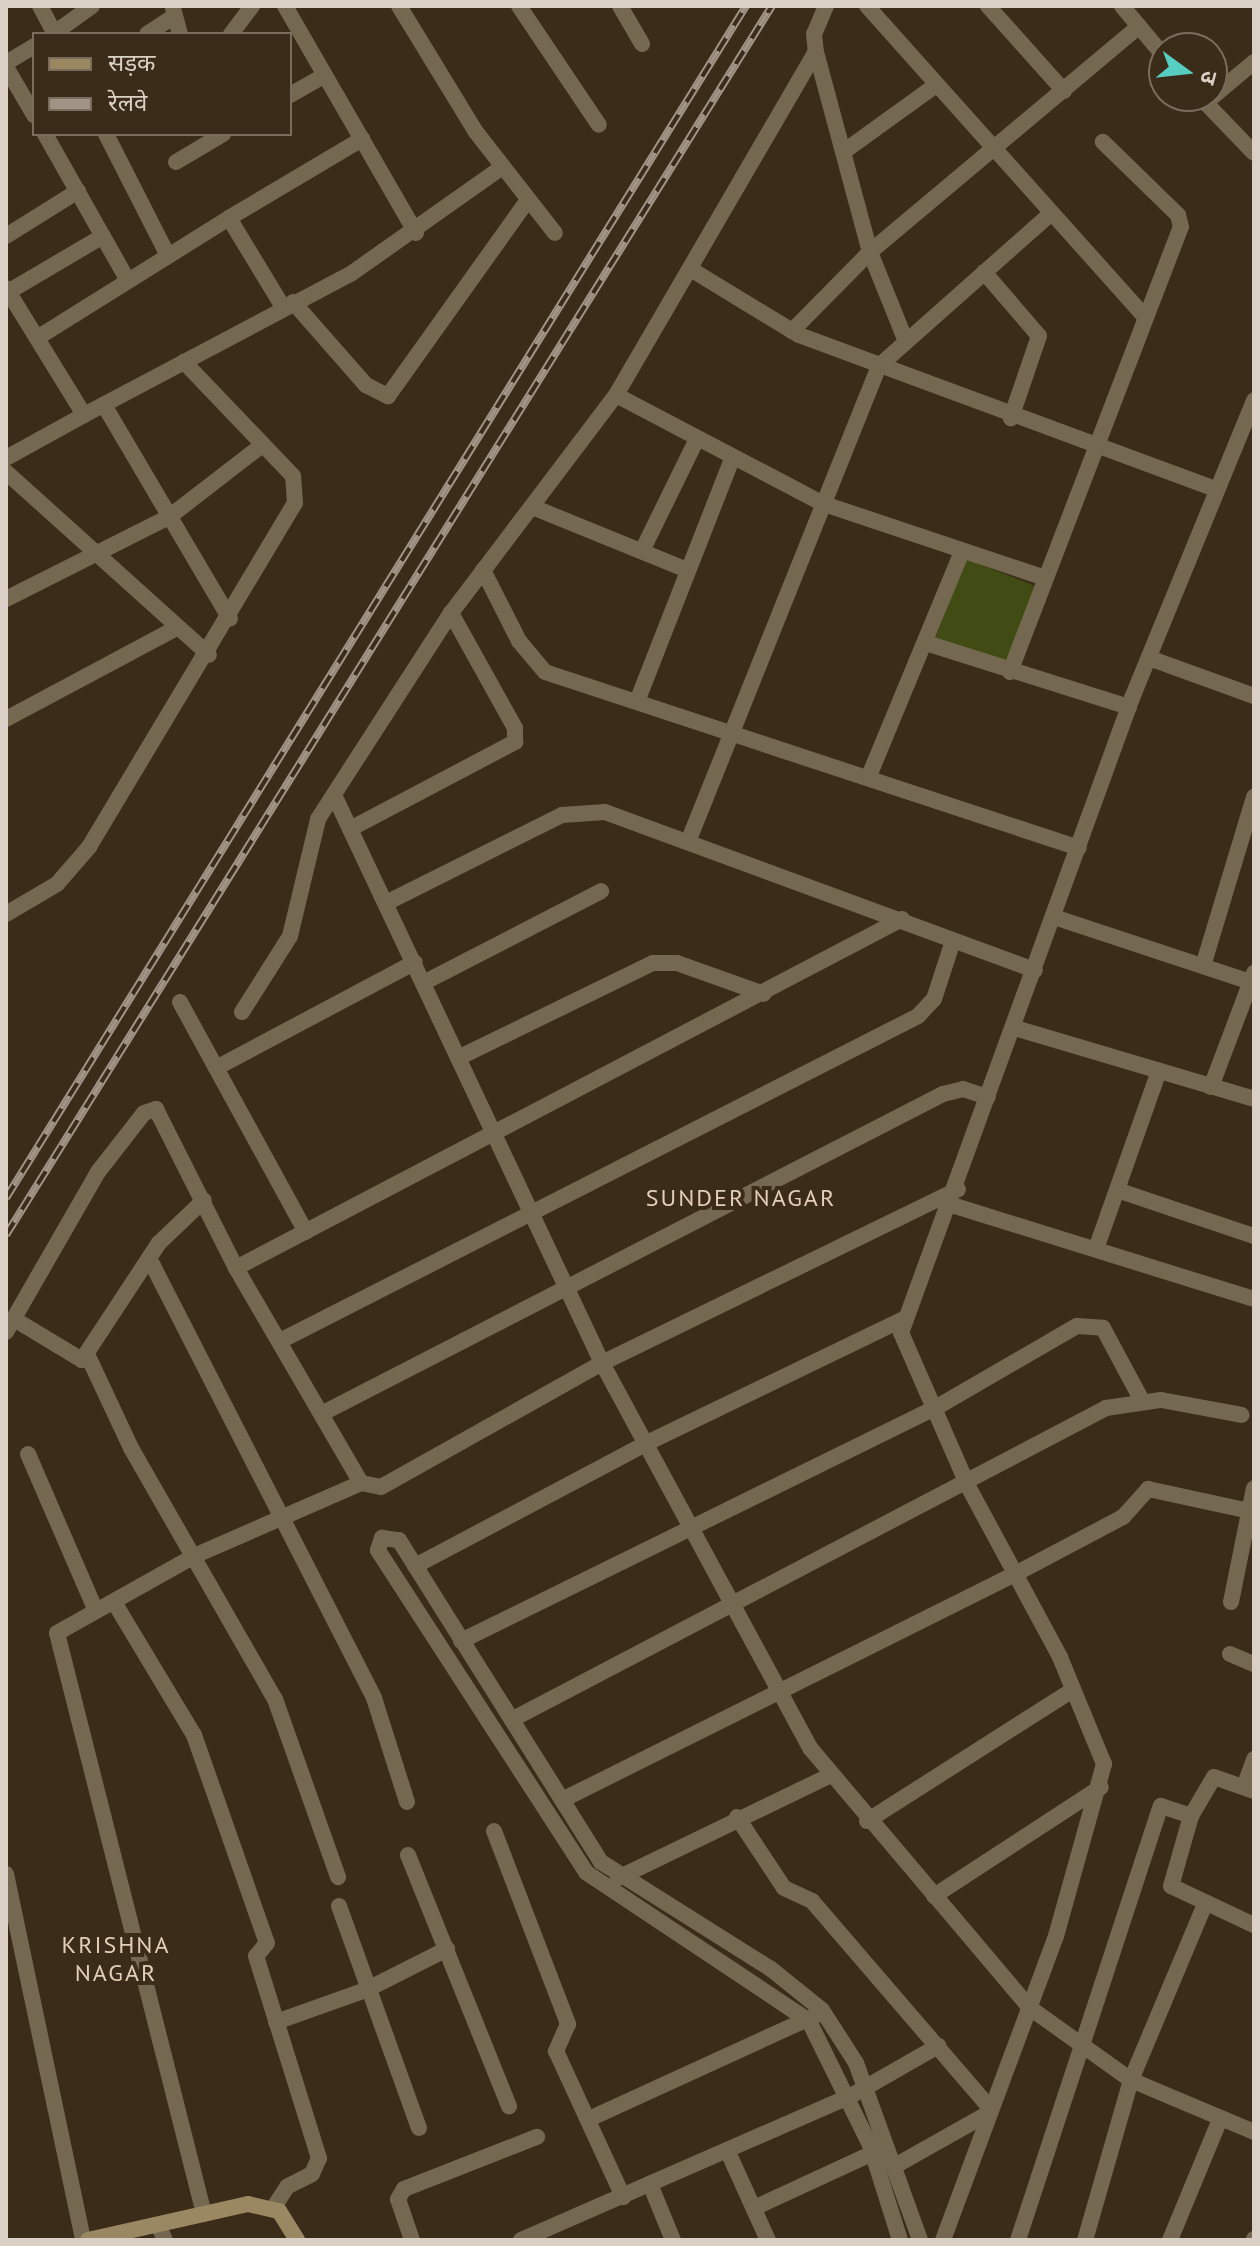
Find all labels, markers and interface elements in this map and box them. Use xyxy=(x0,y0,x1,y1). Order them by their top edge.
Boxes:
legend xyxy=(32,32,292,136)
north arrow xyxy=(1148,32,1228,112)
text: सड़क xyxy=(108,47,156,78)
text: उ xyxy=(1194,68,1224,88)
text: रेलवे xyxy=(108,87,147,118)
district label: SUNDER NAGAR xyxy=(646,1184,836,1212)
district label: KRISHNA NAGAR xyxy=(62,1931,170,1987)

